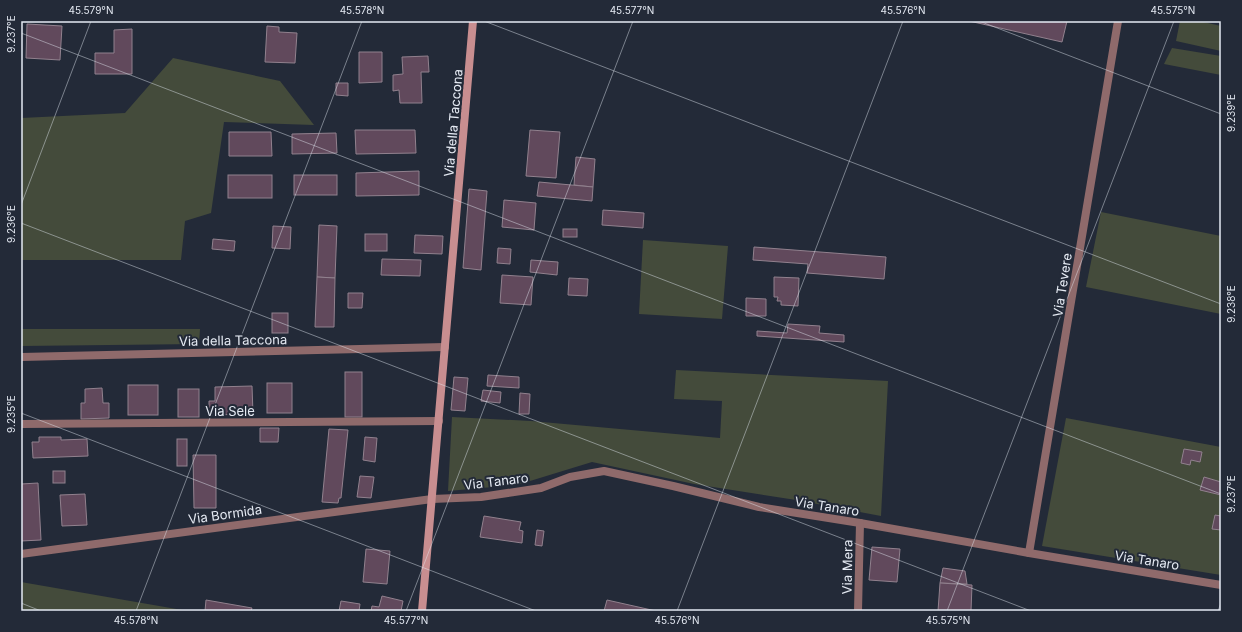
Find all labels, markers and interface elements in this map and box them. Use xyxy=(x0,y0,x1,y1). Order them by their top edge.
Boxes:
text: 45.579°N xyxy=(69,4,113,16)
text: 45.578°N xyxy=(340,4,384,16)
text: 45.577°N xyxy=(610,4,654,16)
text: 45.576°N xyxy=(881,4,925,16)
text: 45.575°N xyxy=(1151,4,1195,16)
text: 9.237°E xyxy=(5,15,17,53)
street label: Via della Taccona xyxy=(440,68,466,178)
text: 9.239°E xyxy=(1225,94,1237,132)
text: 9.236°E xyxy=(5,205,17,243)
street label: Via Tevere xyxy=(1049,252,1075,318)
text: 9.238°E xyxy=(1225,285,1237,323)
street label: Via della Taccona xyxy=(179,331,287,349)
text: 9.235°E xyxy=(5,395,17,433)
street label: Via Sele xyxy=(205,403,255,419)
street label: Via Tanaro xyxy=(463,469,530,493)
text: 9.237°E xyxy=(1225,475,1237,513)
street label: Via Tanaro xyxy=(794,493,861,519)
street label: Via Bormida xyxy=(187,501,263,527)
street label: Via Mera xyxy=(839,540,855,594)
street label: Via Tanaro xyxy=(1114,547,1181,573)
text: 45.578°N xyxy=(114,614,158,626)
text: 45.577°N xyxy=(384,614,428,626)
text: 45.576°N xyxy=(655,614,699,626)
text: 45.575°N xyxy=(926,614,970,626)

